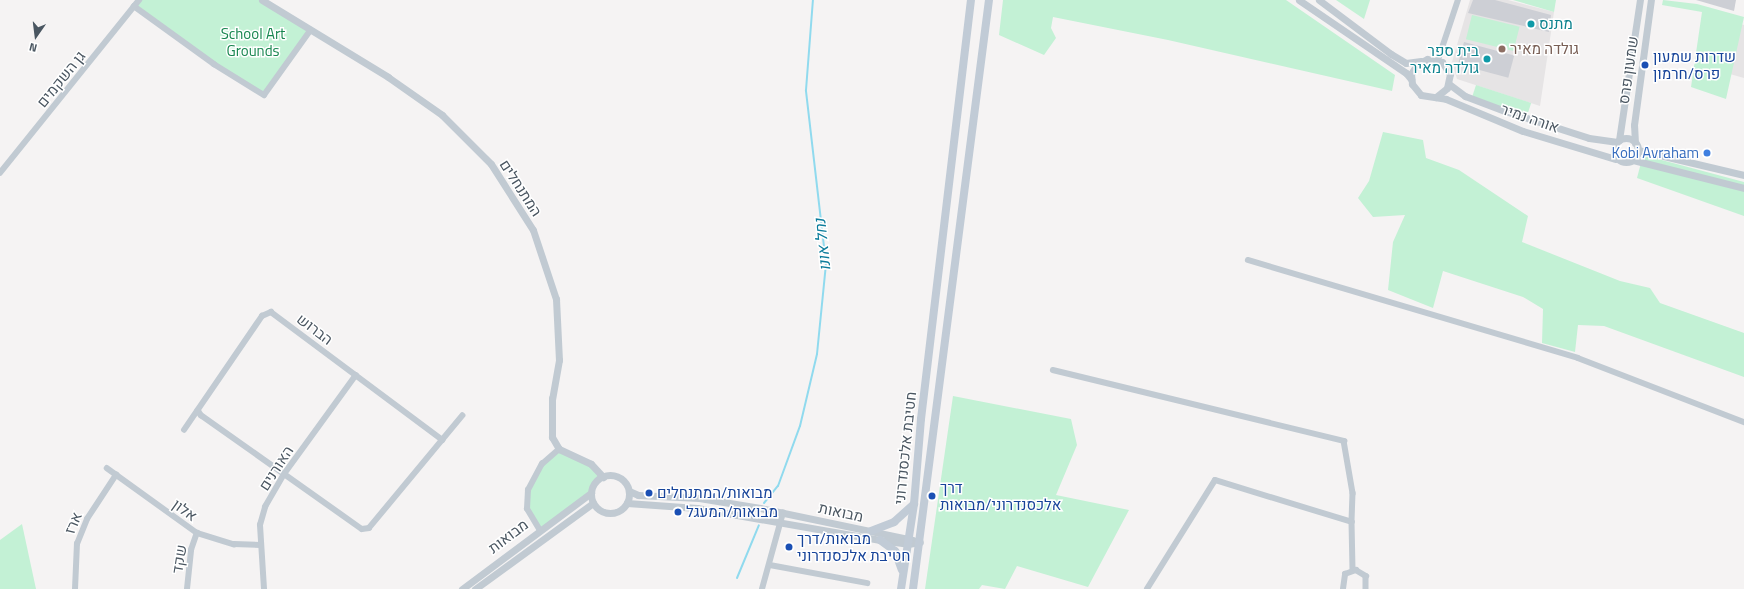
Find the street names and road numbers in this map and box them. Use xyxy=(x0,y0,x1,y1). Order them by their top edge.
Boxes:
street label: שמעון פרס xyxy=(1614,35,1642,105)
street label: גן השקמים xyxy=(33,47,89,111)
street label: אורה נמיר xyxy=(1499,100,1561,136)
street label: המתנחלים xyxy=(496,156,546,220)
street label: הברוש xyxy=(293,310,337,348)
street label: חטיבת אלכסנדרוני xyxy=(890,391,920,505)
street label: האורנים xyxy=(255,442,297,494)
street label: אלון xyxy=(169,495,201,525)
street label: מבואות xyxy=(817,498,865,526)
street label: ארז xyxy=(60,509,86,537)
street label: מבואות xyxy=(485,515,531,557)
street label: שקד xyxy=(168,543,190,575)

